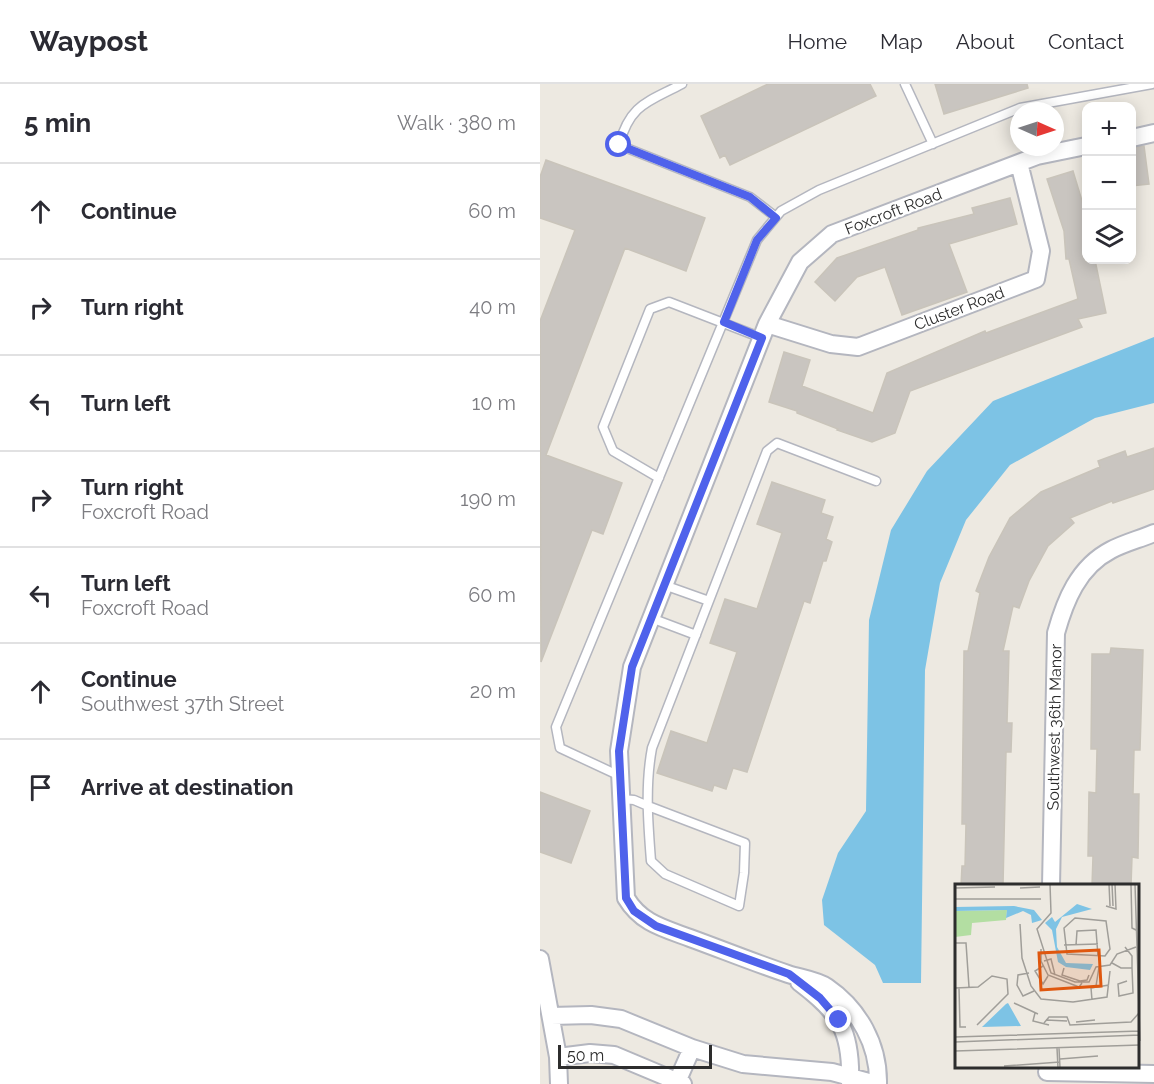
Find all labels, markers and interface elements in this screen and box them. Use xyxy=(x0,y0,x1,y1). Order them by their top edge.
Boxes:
text: Waypost xyxy=(30,25,148,58)
text: Home xyxy=(788,29,847,54)
text: Map xyxy=(880,29,923,54)
text: About xyxy=(956,29,1015,54)
text: Contact xyxy=(1048,29,1124,54)
north arrow xyxy=(1010,102,1064,156)
map controls xyxy=(1082,102,1136,264)
button: + xyxy=(1082,102,1136,156)
text: 5 min xyxy=(24,108,91,138)
text: Walk · 380 m xyxy=(397,111,516,135)
route start xyxy=(605,131,631,157)
button: − xyxy=(1082,156,1136,210)
street label: Foxcroft Road xyxy=(842,184,944,239)
icon: ahead xyxy=(24,195,57,228)
text: Continue xyxy=(81,198,177,224)
text: 60 m xyxy=(468,199,516,223)
button: layers xyxy=(1082,210,1136,264)
street label: Cluster Road xyxy=(911,283,1007,334)
icon: right xyxy=(24,291,57,324)
text: Turn right xyxy=(81,294,184,320)
text: 40 m xyxy=(469,295,516,319)
icon: left xyxy=(24,387,57,420)
text: Turn left xyxy=(81,390,171,416)
text: 10 m xyxy=(472,391,516,415)
text: Turn right xyxy=(81,474,184,500)
icon: right xyxy=(24,483,57,516)
text: 190 m xyxy=(460,487,516,511)
text: Foxcroft Road xyxy=(81,500,209,524)
text: Turn left xyxy=(81,570,171,596)
icon: left xyxy=(24,579,57,612)
text: 60 m xyxy=(468,583,516,607)
text: Foxcroft Road xyxy=(81,596,209,620)
street label: Southwest 36th Manor xyxy=(1044,643,1065,810)
text: Continue xyxy=(81,666,177,692)
icon: ahead xyxy=(24,675,57,708)
text: 20 m xyxy=(470,679,516,703)
text: Southwest 37th Street xyxy=(81,692,284,716)
icon: arrive xyxy=(24,771,57,804)
text: Arrive at destination xyxy=(81,774,294,800)
inset map xyxy=(955,884,1139,1069)
route end xyxy=(825,1006,851,1032)
scale bar xyxy=(558,1042,712,1070)
text: 50 m xyxy=(567,1046,604,1065)

